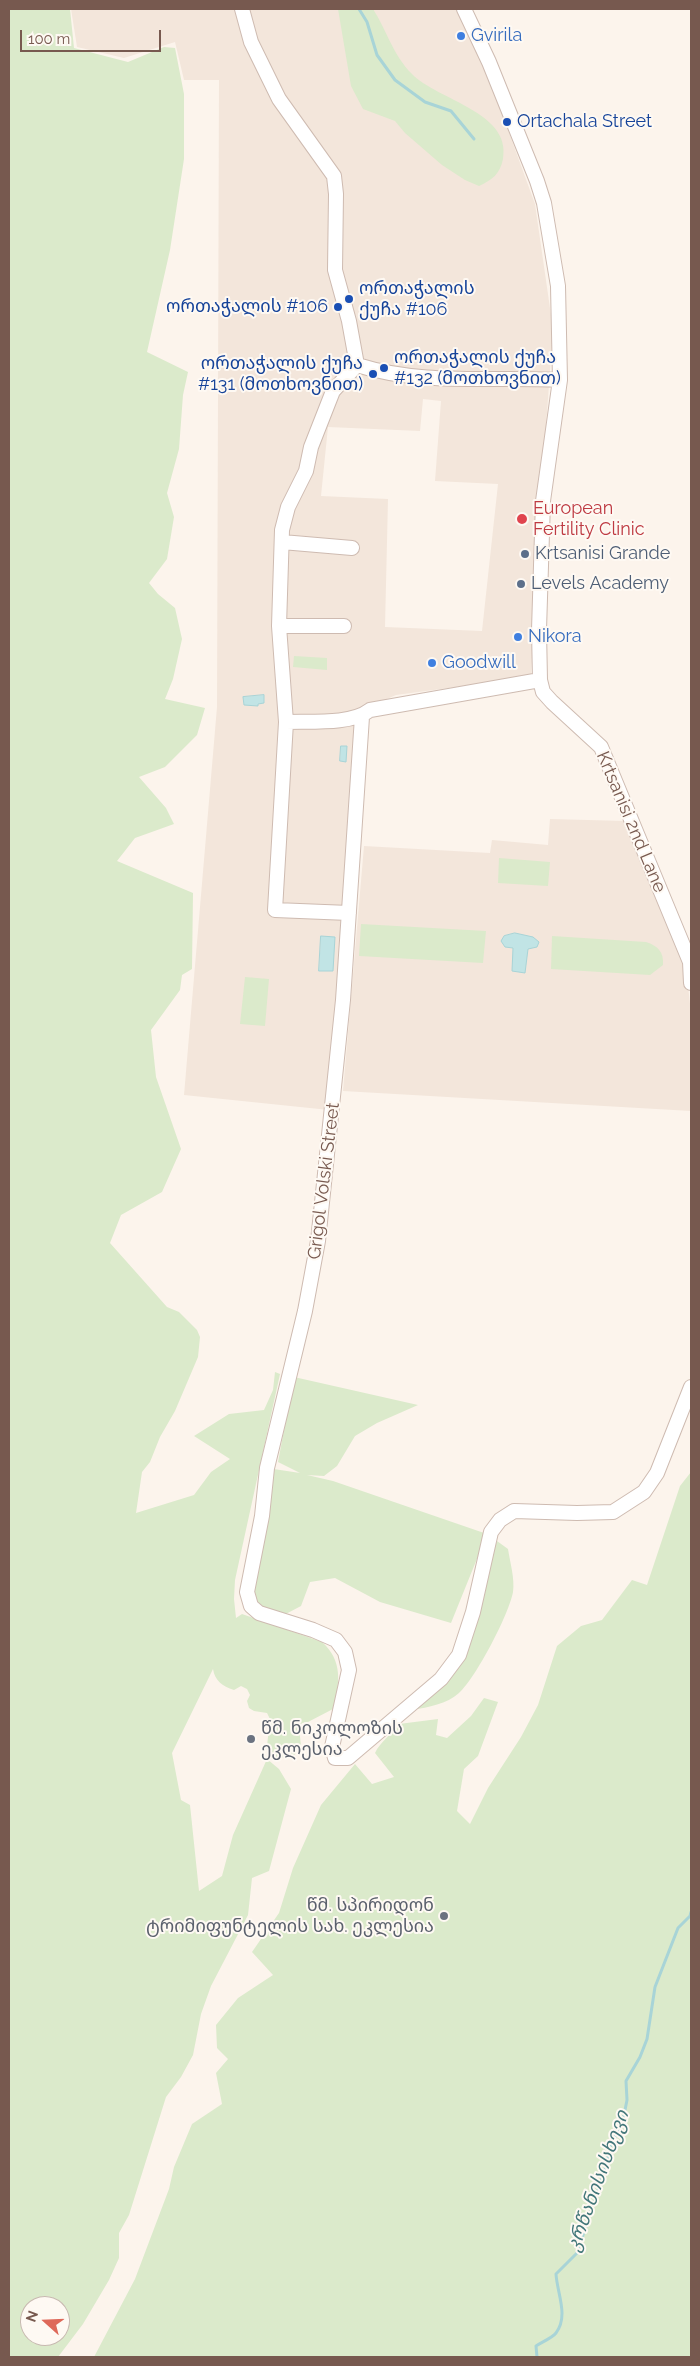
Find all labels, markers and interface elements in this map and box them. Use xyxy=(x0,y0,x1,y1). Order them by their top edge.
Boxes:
scale bar xyxy=(22,20,164,52)
place label: Gvirila xyxy=(471,25,522,47)
text: 100 m xyxy=(28,30,70,48)
marker: Gvirila xyxy=(455,30,467,42)
place label: Ortachala Street xyxy=(517,111,652,133)
marker: Ortachala Street xyxy=(501,116,513,128)
place label: ორთაჭალის ქუჩა #106 xyxy=(359,278,475,320)
marker: ორთაჭალის ქუჩა #106 xyxy=(343,293,355,305)
place label: ორთაჭალის #106 xyxy=(166,296,328,318)
marker: ორთაჭალის #106 xyxy=(332,301,344,313)
place label: ორთაჭალის ქუჩა #132 (მოთხოვნით) xyxy=(394,347,561,389)
place label: ორთაჭალის ქუჩა #131 (მოთხოვნით) xyxy=(198,353,363,396)
marker: ორთაჭალის ქუჩა #132 (მოთხოვნით) xyxy=(378,362,390,374)
marker: ორთაჭალის ქუჩა #131 (მოთხოვნით) xyxy=(367,368,379,380)
place label: European Fertility Clinic xyxy=(533,498,645,540)
marker: European Fertility Clinic xyxy=(515,512,529,526)
place label: Krtsanisi Grande xyxy=(535,543,670,565)
marker: Krtsanisi Grande xyxy=(519,548,531,560)
place label: Levels Academy xyxy=(531,573,669,595)
marker: Levels Academy xyxy=(515,578,527,590)
place label: Nikora xyxy=(528,626,582,648)
marker: Nikora xyxy=(512,631,524,643)
place label: Goodwill xyxy=(442,652,516,674)
marker: Goodwill xyxy=(426,657,438,669)
street label: Krtsanisi 2nd Lane xyxy=(592,748,670,896)
street label: Grigol Volski Street xyxy=(304,1101,344,1261)
place label: წმ. ნიკოლოზის ეკლესია xyxy=(261,1718,403,1760)
marker: წმ. ნიკოლოზის ეკლესია xyxy=(245,1733,257,1745)
place label: წმ. სპირიდონ ტრიმიფუნტელის სახ. ეკლესია xyxy=(146,1895,434,1938)
marker: წმ. სპირიდონ ტრიმიფუნტელის სახ. ეკლესია xyxy=(438,1910,450,1922)
water label: კრწანისისხევი xyxy=(562,2107,634,2255)
north arrow xyxy=(20,2296,70,2346)
text: N xyxy=(22,2308,41,2324)

